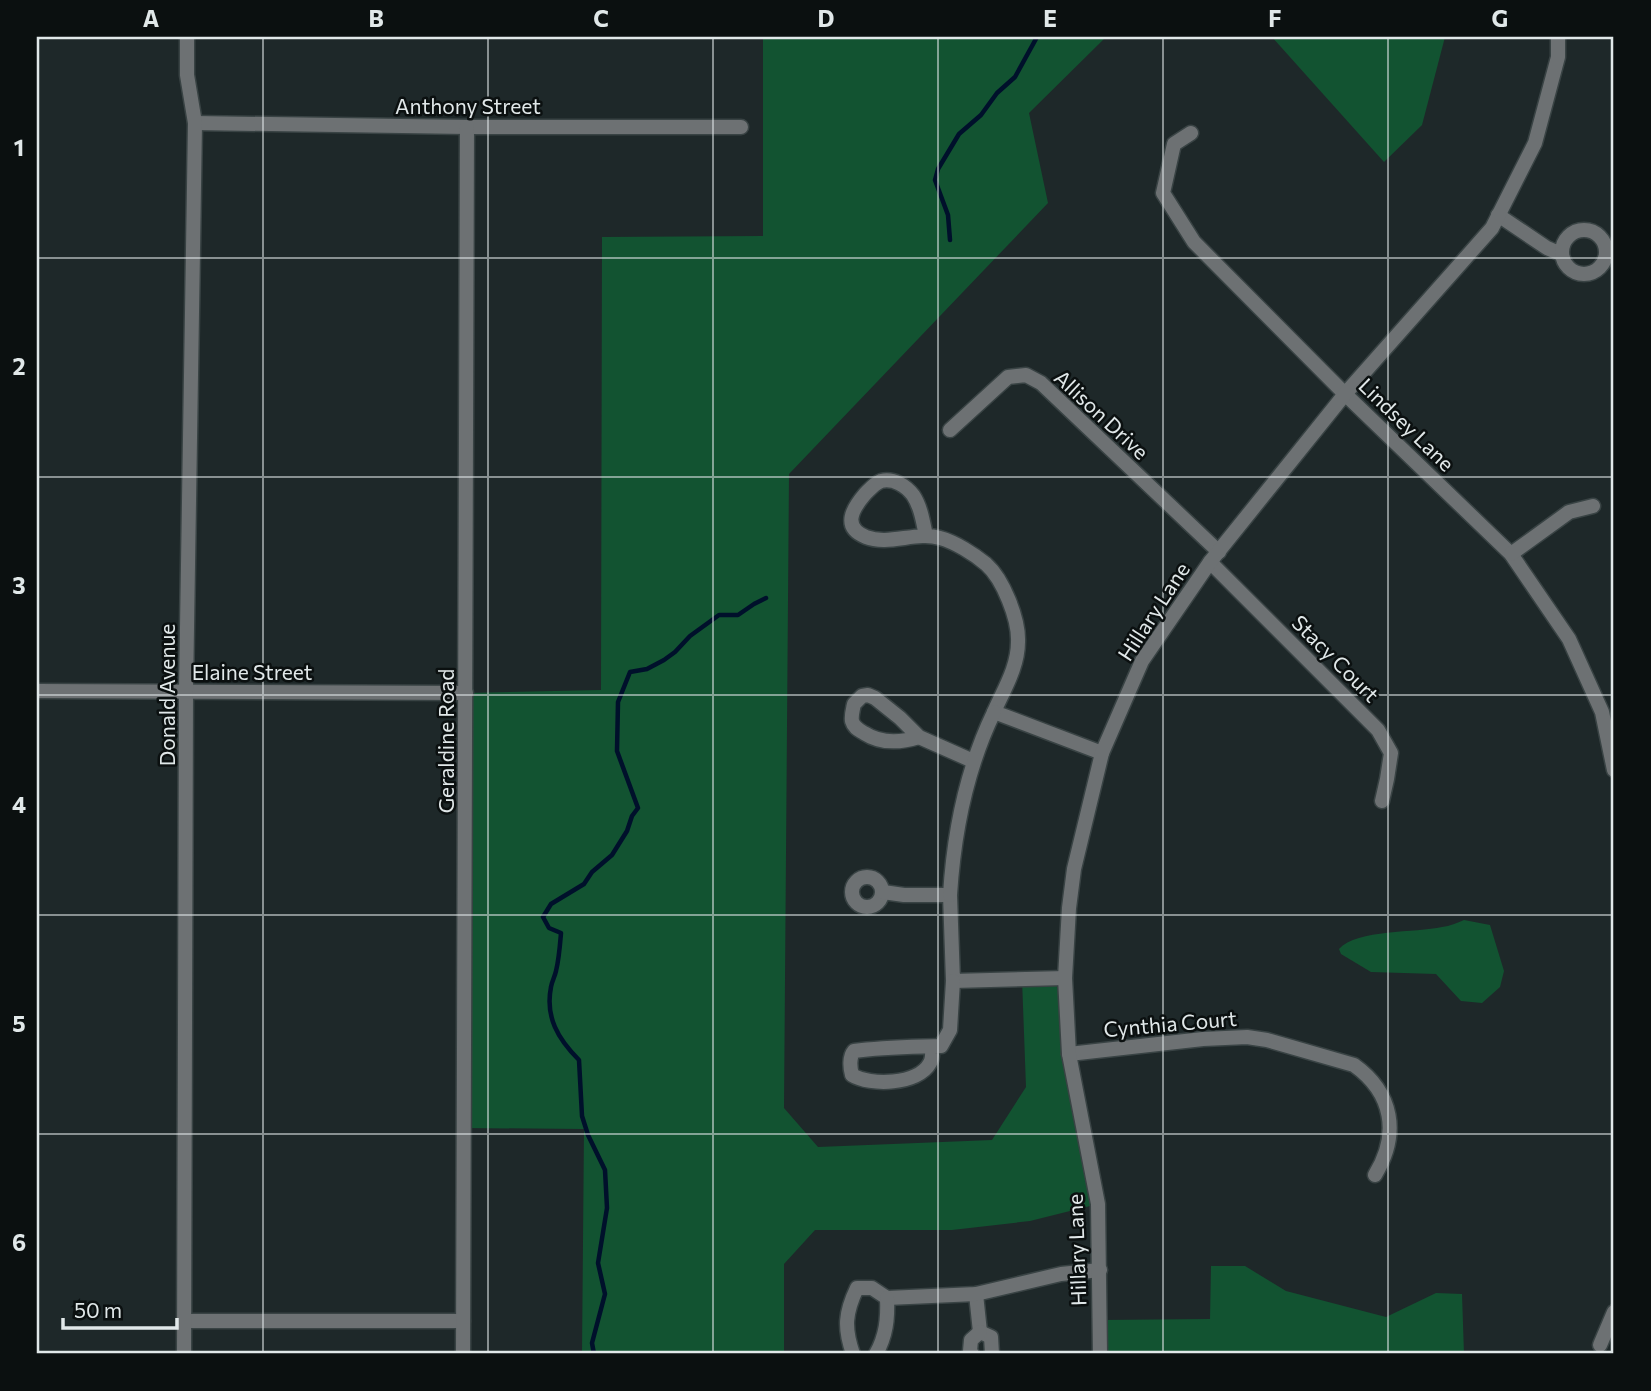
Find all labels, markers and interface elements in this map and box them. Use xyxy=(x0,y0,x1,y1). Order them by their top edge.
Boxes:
text: A xyxy=(143,4,160,32)
text: B xyxy=(368,4,384,32)
text: C xyxy=(593,4,609,32)
text: D xyxy=(818,4,835,32)
text: E xyxy=(1043,4,1057,32)
text: F xyxy=(1268,4,1282,32)
text: G xyxy=(1492,4,1508,32)
street label: Anthony Street xyxy=(395,93,541,118)
text: 1 xyxy=(14,133,24,161)
text: 2 xyxy=(12,352,26,380)
street label: Allison Drive xyxy=(1050,364,1154,464)
street label: Lindsey Lane xyxy=(1354,372,1460,476)
street label: Hillary Lane xyxy=(1112,557,1194,665)
text: 3 xyxy=(12,571,26,599)
street label: Stacy Court xyxy=(1287,609,1385,707)
street label: Donald Avenue xyxy=(154,624,179,766)
street label: Elaine Street xyxy=(192,659,312,684)
street label: Geraldine Road xyxy=(433,669,458,813)
text: 4 xyxy=(12,790,26,818)
street label: Cynthia Court xyxy=(1102,1005,1238,1041)
text: 5 xyxy=(12,1009,26,1037)
street label: Hillary Lane xyxy=(1062,1194,1090,1306)
text: 6 xyxy=(12,1228,26,1256)
scale bar xyxy=(63,1286,177,1330)
text: 50 m xyxy=(74,1297,122,1322)

